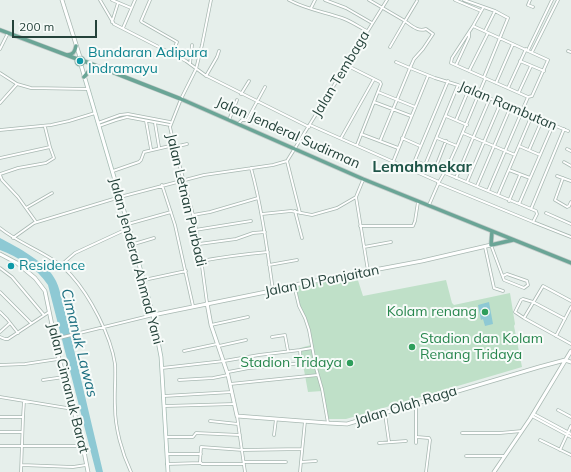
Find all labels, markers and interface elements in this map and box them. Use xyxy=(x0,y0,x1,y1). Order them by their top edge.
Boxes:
scale bar xyxy=(14,12,99,38)
text: 200 m xyxy=(19,19,54,34)
street label: Jalan Tembaga xyxy=(309,28,373,120)
place label: Bundaran Adipura Indramayu xyxy=(88,45,208,78)
marker: Bundaran Adipura Indramayu xyxy=(75,56,85,66)
street label: Jalan Rambutan xyxy=(456,78,560,134)
street label: Jalan Jenderal Sudirman xyxy=(213,94,363,172)
street label: Jalan Letnan Purbadi xyxy=(163,132,209,268)
district label: Lemahmekar xyxy=(372,157,472,177)
street label: Jalan Jenderal Ahmad Yani xyxy=(106,176,166,346)
place label: Residence xyxy=(19,258,85,274)
marker: Residence xyxy=(6,261,16,271)
street label: Jalan DI Panjaitan xyxy=(263,262,381,300)
water label: Cimanuk Lawas xyxy=(57,287,101,399)
place label: Kolam renang xyxy=(387,304,477,320)
marker: Kolam renang xyxy=(480,307,490,317)
street label: Jalan Cimanuk Barat xyxy=(44,321,92,455)
place label: Stadion dan Kolam Renang Tridaya xyxy=(420,331,543,364)
marker: Stadion dan Kolam Renang Tridaya xyxy=(407,342,417,352)
place label: Stadion Tridaya xyxy=(240,355,342,371)
marker: Stadion Tridaya xyxy=(345,358,355,368)
street label: Jalan Olah Raga xyxy=(353,382,459,430)

